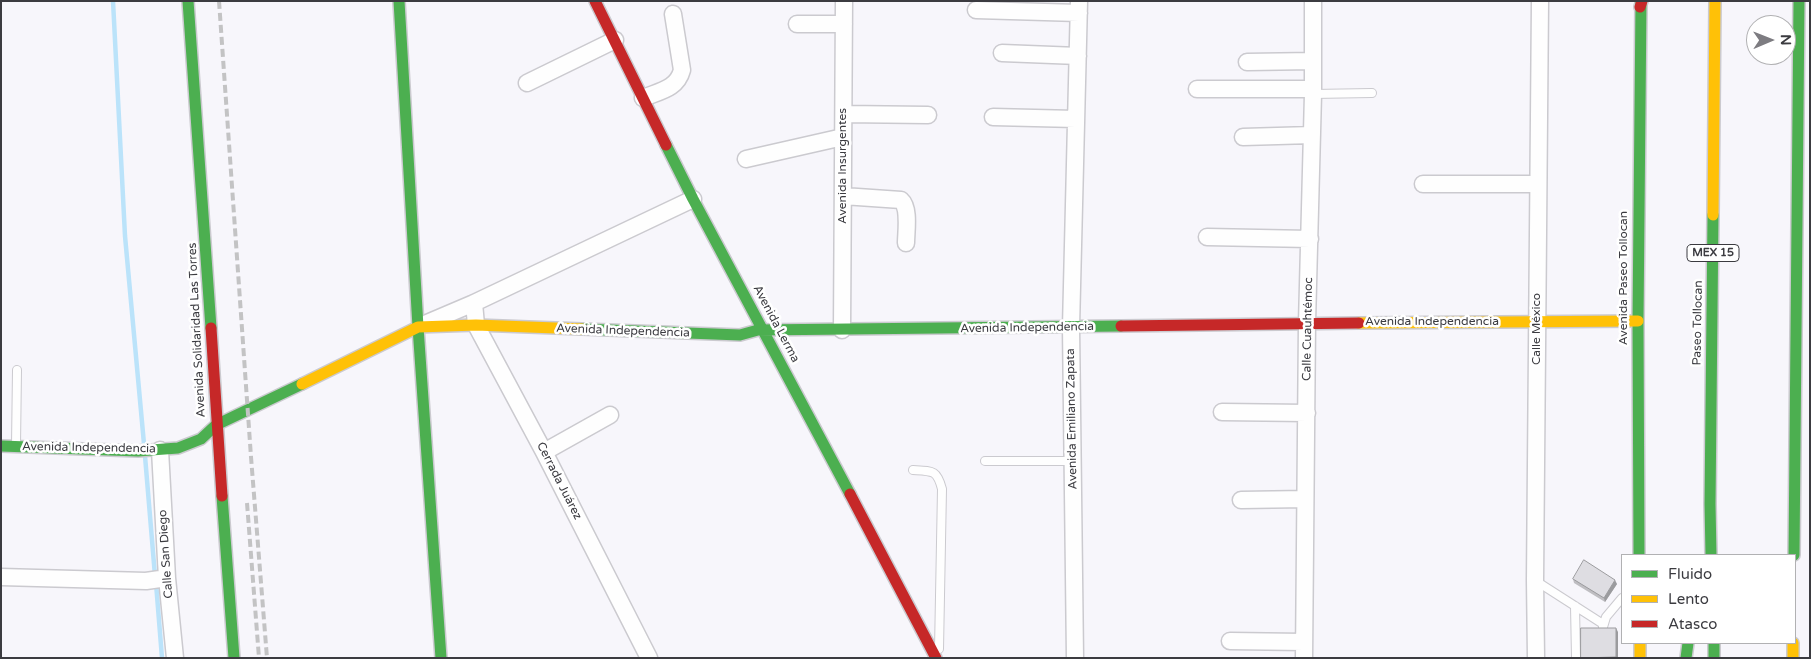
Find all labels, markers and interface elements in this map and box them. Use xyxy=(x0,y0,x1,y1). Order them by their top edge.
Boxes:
north arrow xyxy=(1746,15,1796,65)
text: N xyxy=(1777,34,1794,46)
street label: Avenida Insurgentes xyxy=(836,108,850,224)
street label: Avenida Paseo Tollocan xyxy=(1617,211,1631,345)
street label: Avenida Solidaridad Las Torres xyxy=(185,242,209,418)
road number: MEX 15 xyxy=(1687,244,1739,262)
street label: Calle Cuauhtémoc xyxy=(1300,277,1316,381)
street label: Paseo Tollocan xyxy=(1690,280,1706,366)
street label: Avenida Lerma xyxy=(750,283,802,365)
street label: Calle México xyxy=(1530,293,1544,365)
street label: Avenida Independencia xyxy=(1365,315,1499,329)
street label: Avenida Independencia xyxy=(960,320,1094,336)
street label: Avenida Independencia xyxy=(556,321,690,341)
street label: Avenida Emiliano Zapata xyxy=(1064,348,1080,490)
street label: Avenida Independencia xyxy=(22,440,156,456)
street label: Cerrada Juárez xyxy=(533,440,585,522)
street label: Calle San Diego xyxy=(156,509,176,599)
legend xyxy=(1621,554,1796,644)
text: Fluido xyxy=(1668,565,1712,583)
text: Lento xyxy=(1668,590,1709,608)
text: Atasco xyxy=(1668,615,1717,633)

